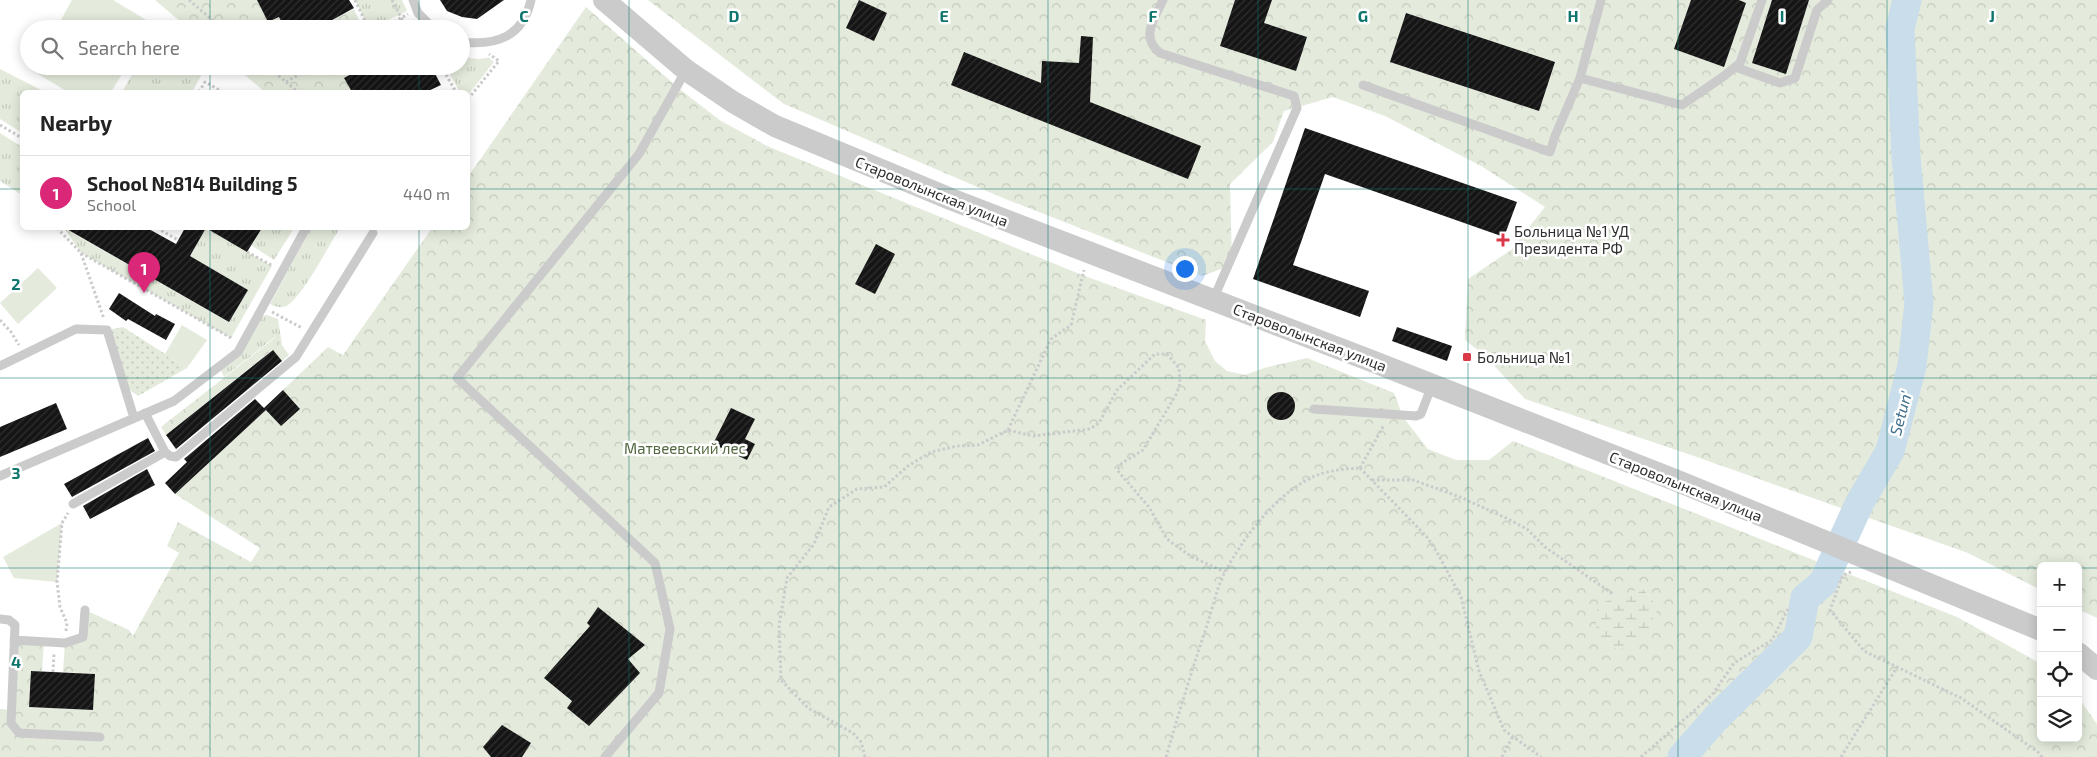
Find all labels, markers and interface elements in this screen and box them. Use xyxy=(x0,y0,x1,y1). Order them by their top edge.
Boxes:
text: C xyxy=(519,6,529,25)
text: D xyxy=(729,6,740,25)
text: E xyxy=(939,6,949,25)
text: F xyxy=(1149,6,1158,25)
text: G xyxy=(1358,6,1368,25)
text: H xyxy=(1567,6,1579,25)
text: I xyxy=(1780,6,1784,25)
text: J xyxy=(1989,6,1995,25)
search box xyxy=(20,20,470,75)
icon: search xyxy=(38,34,66,62)
text: Search here xyxy=(78,36,180,59)
text: Nearby xyxy=(40,110,112,135)
street label: Староволынская улица xyxy=(853,152,1011,231)
text: School №814 Building 5 xyxy=(87,172,297,195)
text: 1 xyxy=(53,184,59,203)
text: 440 m xyxy=(403,184,450,203)
text: School xyxy=(87,195,136,214)
place label: Больница №1 УД Президента РФ xyxy=(1514,222,1629,257)
marker: Больница №1 УД Президента РФ xyxy=(1496,233,1510,247)
pin: 1 xyxy=(128,252,160,293)
your location xyxy=(1172,256,1198,282)
text: 2 xyxy=(11,274,21,293)
street label: Староволынская улица xyxy=(1230,299,1389,376)
place label: Больница №1 xyxy=(1477,348,1571,366)
marker: Больница №1 xyxy=(1461,351,1473,363)
water label: Setun' xyxy=(1885,388,1915,437)
park label: Матвеевский лес xyxy=(624,439,746,457)
street label: Староволынская улица xyxy=(1607,447,1765,526)
text: 3 xyxy=(11,463,21,482)
map controls xyxy=(2037,562,2082,742)
button: + xyxy=(2037,562,2082,607)
button: − xyxy=(2037,607,2082,652)
text: 4 xyxy=(11,652,21,671)
button: locate xyxy=(2037,652,2082,697)
button: layers xyxy=(2037,697,2082,742)

